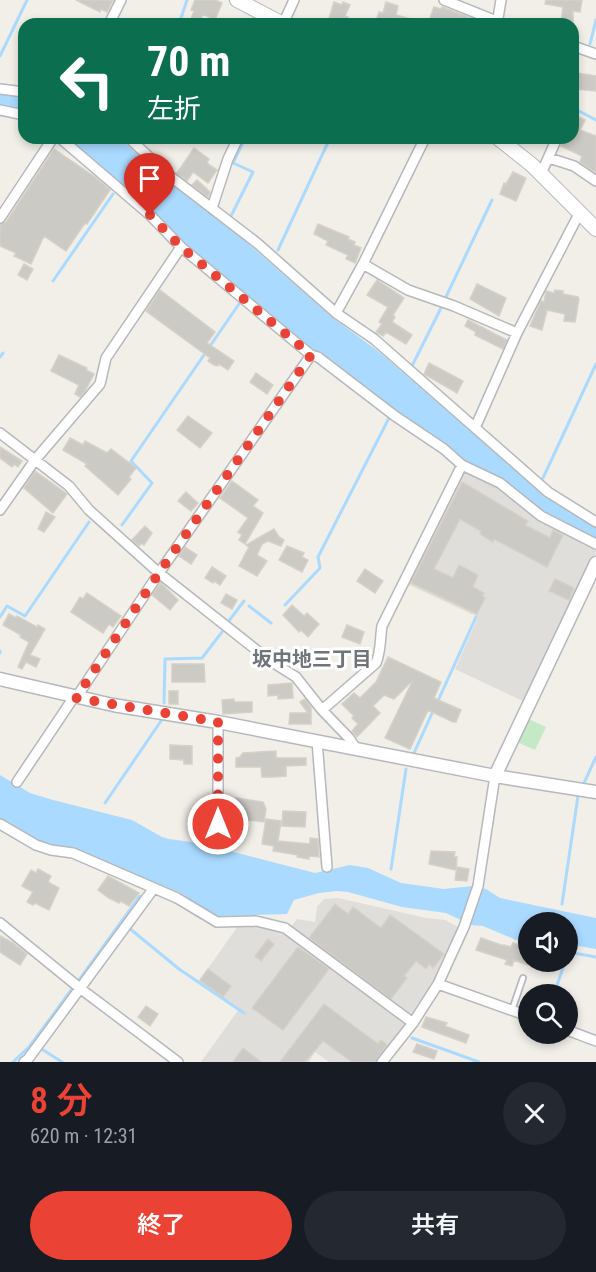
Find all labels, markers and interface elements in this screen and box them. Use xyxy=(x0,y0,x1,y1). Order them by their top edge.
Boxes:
text: 70 m xyxy=(147,37,230,86)
icon: left xyxy=(48,42,126,120)
text: 左折 xyxy=(147,93,201,125)
pin xyxy=(124,153,175,215)
icon: arrive xyxy=(133,162,166,195)
district label: 坂中地三丁目 xyxy=(252,647,372,671)
position arrow xyxy=(186,792,250,856)
map controls xyxy=(518,912,578,1044)
button: sound xyxy=(518,912,578,972)
button: search xyxy=(518,984,578,1044)
text: 8 分 xyxy=(30,1080,92,1122)
button: close xyxy=(503,1082,566,1145)
text: 620 m · 12:31 xyxy=(30,1124,137,1148)
button: 終了 xyxy=(30,1191,292,1260)
button: 共有 xyxy=(304,1191,566,1260)

